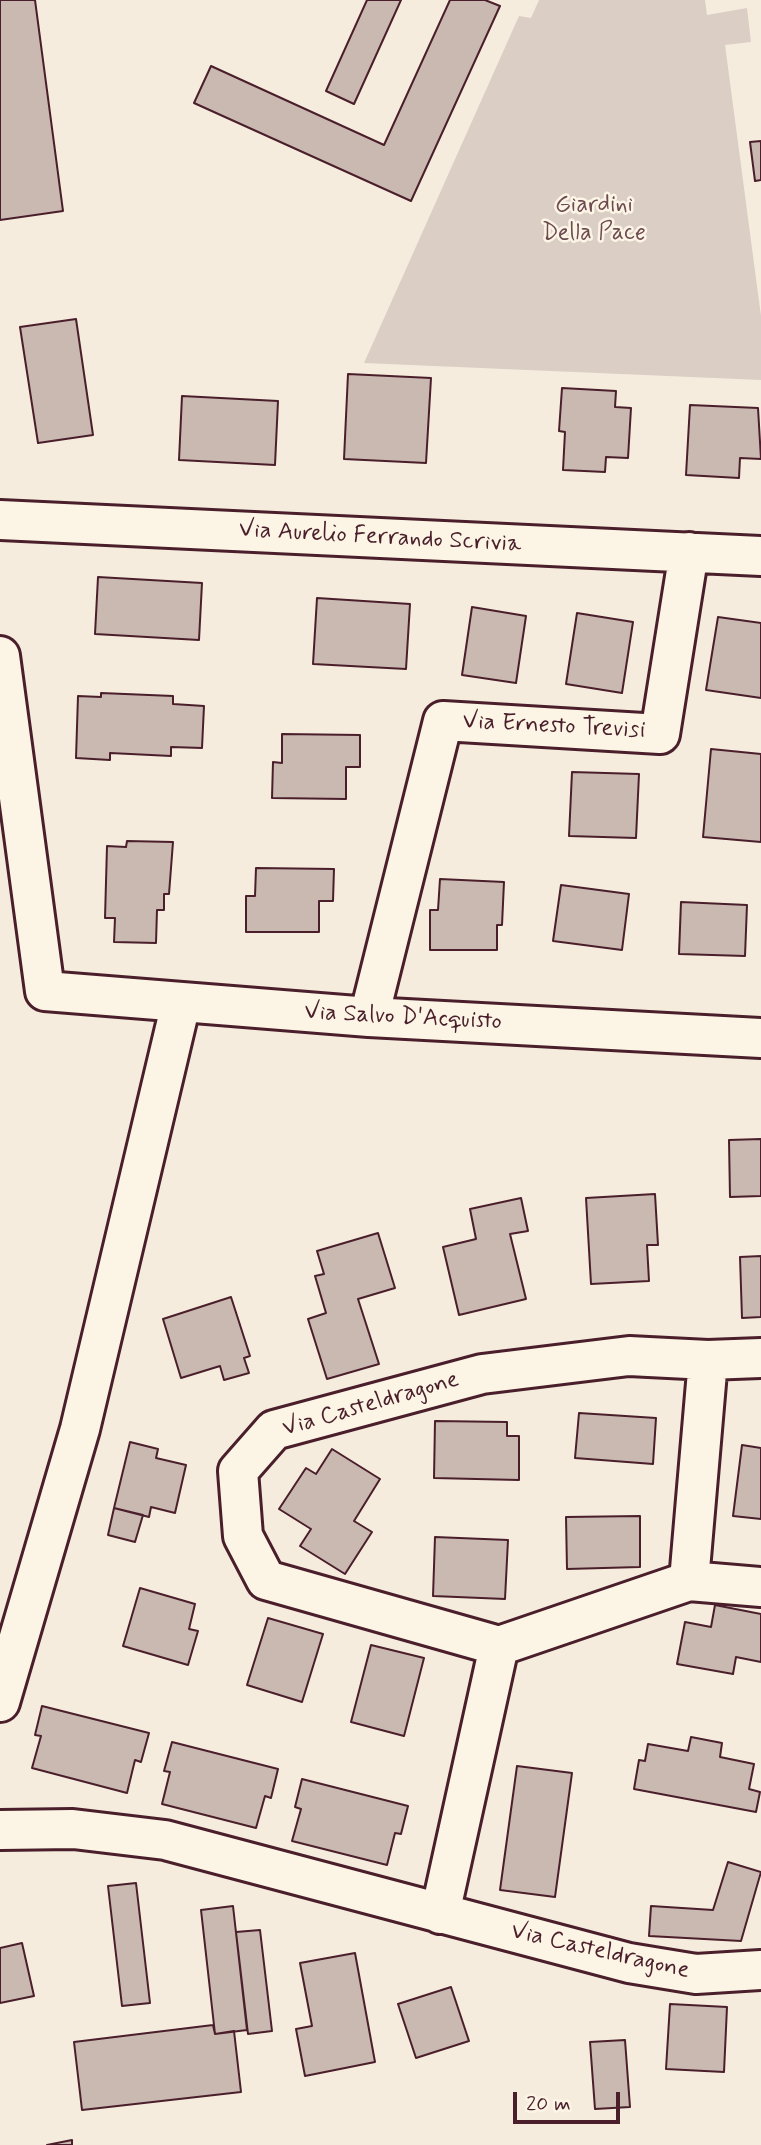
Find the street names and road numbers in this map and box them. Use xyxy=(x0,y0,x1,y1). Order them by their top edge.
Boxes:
street label: Via Aurelio Ferrando Scrivia xyxy=(238,516,522,560)
street label: Via Ernesto Trevisi xyxy=(462,708,646,746)
street label: Via Salvo D'Acquisto xyxy=(303,998,503,1038)
street label: Via Casteldragone xyxy=(279,1366,463,1444)
street label: Via Casteldragone xyxy=(508,1917,692,1987)

